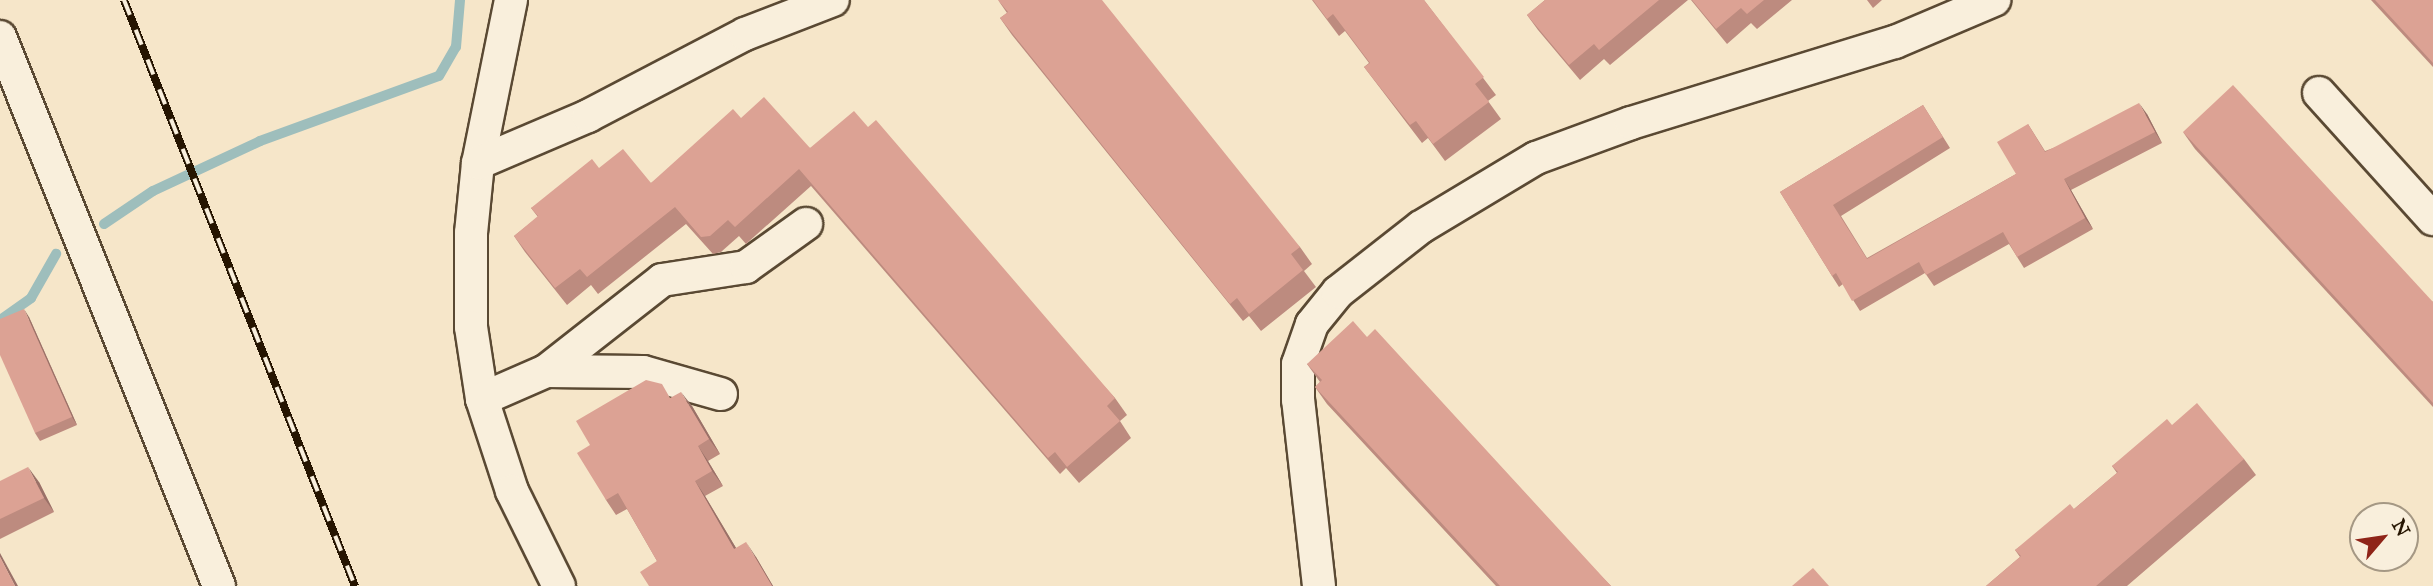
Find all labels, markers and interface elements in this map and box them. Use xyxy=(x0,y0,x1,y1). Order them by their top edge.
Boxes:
north arrow xyxy=(2349,502,2419,572)
text: N xyxy=(2387,515,2415,540)

